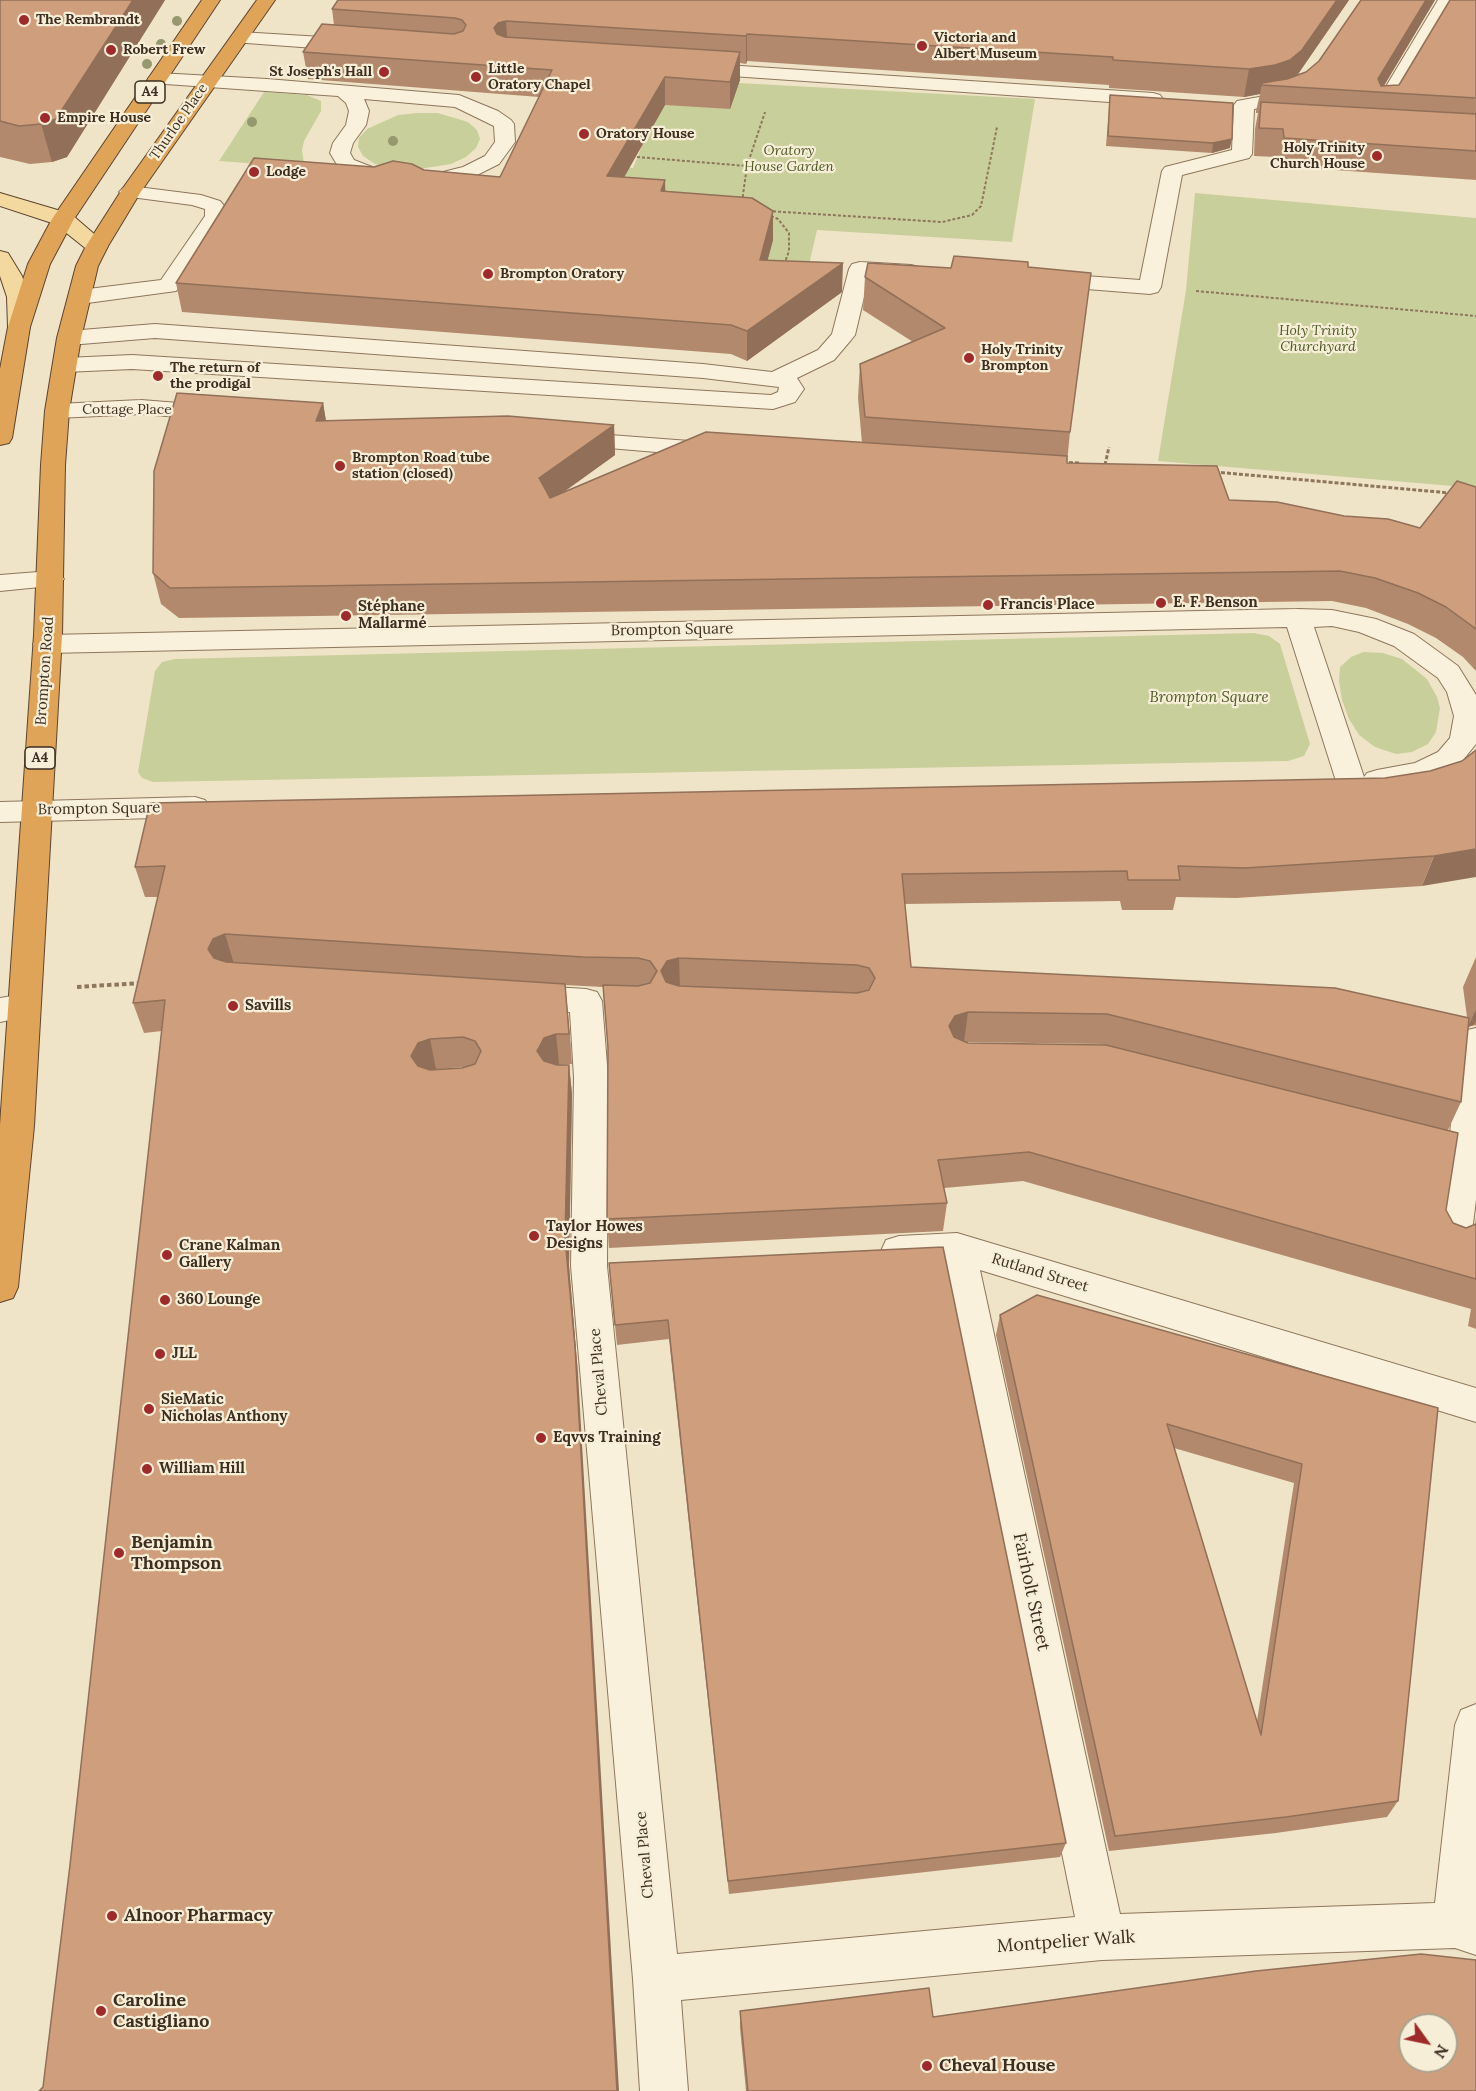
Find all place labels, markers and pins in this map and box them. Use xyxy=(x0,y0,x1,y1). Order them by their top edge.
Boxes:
place label: The Rembrandt xyxy=(36,12,140,28)
marker: The Rembrandt xyxy=(17,13,31,27)
place label: Victoria and Albert Museum xyxy=(934,30,1037,62)
marker: Victoria and Albert Museum xyxy=(915,39,929,53)
place label: Robert Frew xyxy=(123,42,205,58)
marker: Robert Frew xyxy=(104,43,118,57)
place label: Little Oratory Chapel xyxy=(488,61,591,94)
place label: St Joseph's Hall xyxy=(269,64,372,80)
marker: St Joseph's Hall xyxy=(377,65,391,79)
marker: Little Oratory Chapel xyxy=(469,70,483,84)
place label: Empire House xyxy=(57,110,151,126)
marker: Empire House xyxy=(38,111,52,125)
place label: Oratory House xyxy=(596,126,695,142)
marker: Oratory House xyxy=(577,127,591,141)
place label: Holy Trinity Church House xyxy=(1270,140,1365,172)
marker: Holy Trinity Church House xyxy=(1370,149,1384,163)
place label: Lodge xyxy=(266,164,306,180)
marker: Lodge xyxy=(247,165,261,179)
place label: Brompton Oratory xyxy=(500,266,624,282)
marker: Brompton Oratory xyxy=(481,267,495,281)
place label: Holy Trinity Brompton xyxy=(981,342,1063,374)
marker: Holy Trinity Brompton xyxy=(962,351,976,365)
place label: The return of the prodigal xyxy=(170,360,260,392)
marker: The return of the prodigal xyxy=(151,369,165,383)
place label: Brompton Road tube station (closed) xyxy=(352,450,490,482)
marker: Brompton Road tube station (closed) xyxy=(333,459,347,473)
place label: E. F. Benson xyxy=(1173,594,1258,612)
place label: Francis Place xyxy=(1000,596,1095,614)
marker: E. F. Benson xyxy=(1154,596,1168,610)
place label: Stéphane Mallarmé xyxy=(358,598,427,633)
marker: Francis Place xyxy=(981,598,995,612)
marker: Stéphane Mallarmé xyxy=(339,609,353,623)
place label: Savills xyxy=(245,997,291,1015)
marker: Savills xyxy=(226,999,240,1013)
place label: Taylor Howes Designs xyxy=(546,1218,643,1253)
marker: Taylor Howes Designs xyxy=(527,1229,541,1243)
place label: Crane Kalman Gallery xyxy=(179,1237,280,1272)
marker: Crane Kalman Gallery xyxy=(160,1248,174,1262)
place label: 360 Lounge xyxy=(177,1291,260,1309)
marker: 360 Lounge xyxy=(158,1293,172,1307)
place label: JLL xyxy=(172,1345,197,1363)
marker: JLL xyxy=(153,1347,167,1361)
place label: SieMatic Nicholas Anthony xyxy=(161,1391,287,1426)
marker: SieMatic Nicholas Anthony xyxy=(142,1402,156,1416)
place label: Eqvvs Training xyxy=(553,1429,661,1447)
marker: Eqvvs Training xyxy=(534,1431,548,1445)
place label: William Hill xyxy=(159,1460,245,1478)
marker: William Hill xyxy=(140,1462,154,1476)
place label: Benjamin Thompson xyxy=(131,1532,222,1574)
marker: Benjamin Thompson xyxy=(112,1546,126,1560)
place label: Alnoor Pharmacy xyxy=(124,1905,273,1927)
marker: Alnoor Pharmacy xyxy=(105,1909,119,1923)
place label: Caroline Castigliano xyxy=(113,1990,209,2032)
marker: Caroline Castigliano xyxy=(94,2004,108,2018)
place label: Cheval House xyxy=(939,2055,1055,2077)
marker: Cheval House xyxy=(920,2059,934,2073)

